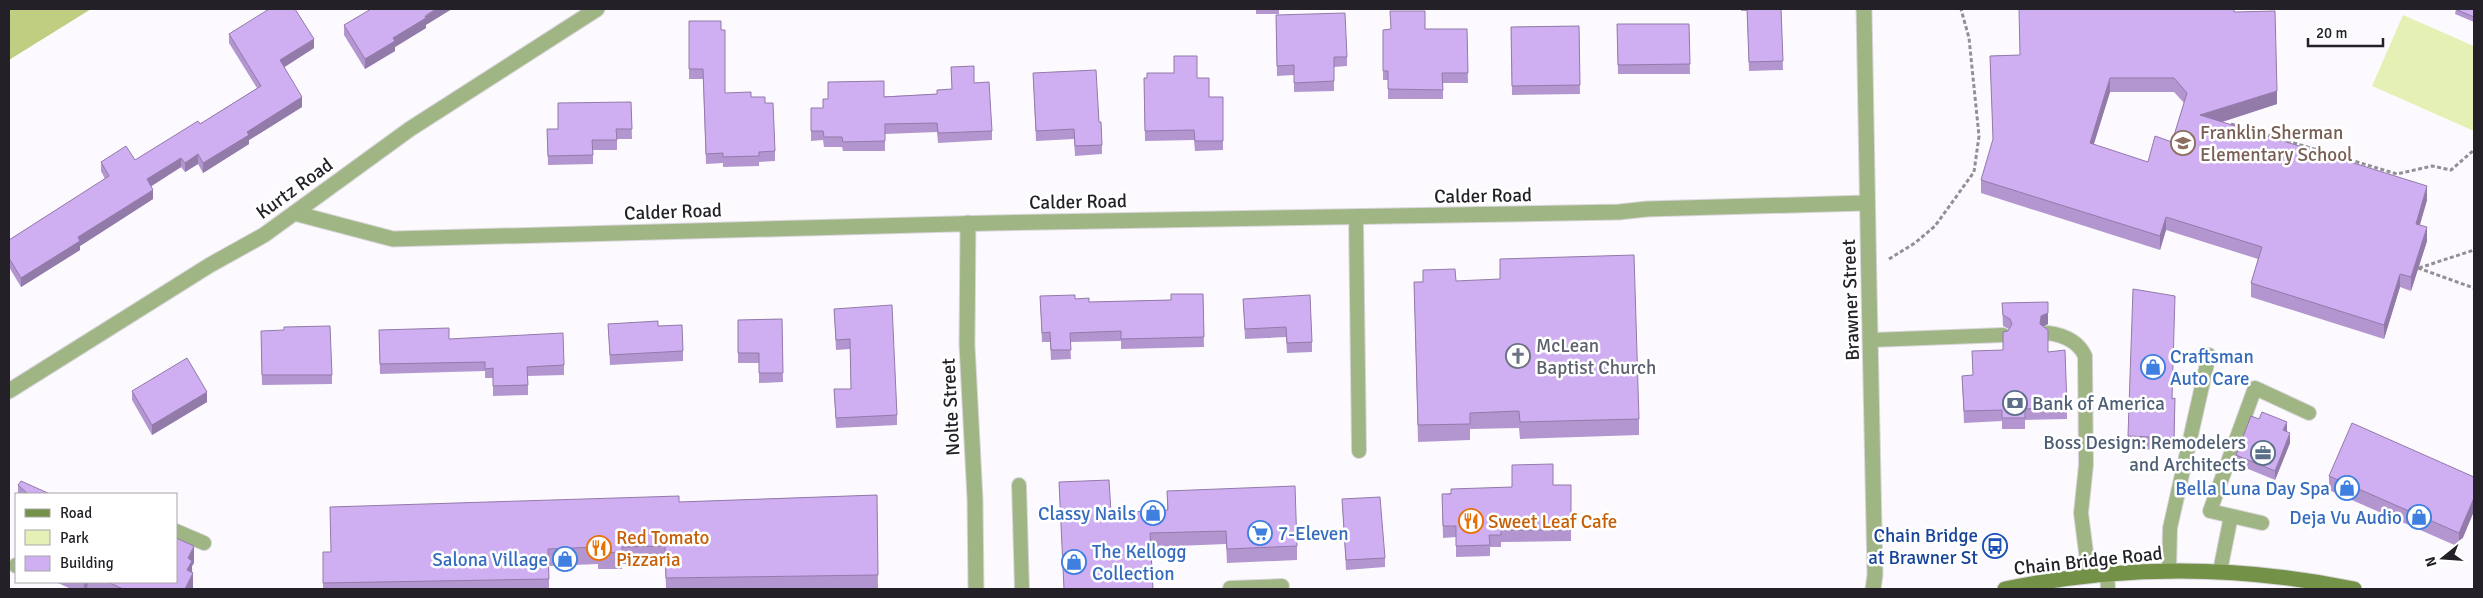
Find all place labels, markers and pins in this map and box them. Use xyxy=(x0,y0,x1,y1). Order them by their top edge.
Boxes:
place label: Franklin Sherman Elementary School xyxy=(2200,121,2353,167)
school or university icon: Franklin Sherman Elementary School xyxy=(2170,130,2196,156)
place label: McLean Baptist Church xyxy=(1536,334,1656,380)
church icon: McLean Baptist Church xyxy=(1505,343,1531,369)
place label: Craftsman Auto Care xyxy=(2170,345,2254,391)
shop icon: Craftsman Auto Care xyxy=(2140,354,2166,380)
bank icon: Bank of America xyxy=(2002,390,2028,416)
place label: Bank of America xyxy=(2032,392,2165,416)
place label: Boss Design: Remodelers and Architects xyxy=(2043,431,2246,477)
office icon: Boss Design: Remodelers and Architects xyxy=(2250,440,2276,466)
shop icon: Bella Luna Day Spa xyxy=(2334,475,2360,501)
place label: Bella Luna Day Spa xyxy=(2175,477,2330,501)
shop icon: Classy Nails xyxy=(1140,500,1166,526)
place label: Classy Nails xyxy=(1038,502,1136,526)
shop icon: Deja Vu Audio xyxy=(2406,504,2432,530)
place label: Deja Vu Audio xyxy=(2289,506,2402,530)
restaurant icon: Sweet Leaf Cafe xyxy=(1458,508,1484,534)
place label: Sweet Leaf Cafe xyxy=(1488,510,1617,534)
supermarket icon: 7-Eleven xyxy=(1247,520,1273,546)
place label: 7-Eleven xyxy=(1278,522,1349,546)
place label: Chain Bridge at Brawner St xyxy=(1868,524,1978,570)
place label: Red Tomato Pizzaria xyxy=(616,526,710,572)
bus stop icon: Chain Bridge at Brawner St xyxy=(1982,533,2008,559)
restaurant icon: Red Tomato Pizzaria xyxy=(586,535,612,561)
place label: The Kellogg Collection xyxy=(1092,540,1187,586)
shop icon: Salona Village xyxy=(552,546,578,572)
place label: Salona Village xyxy=(432,548,548,572)
shop icon: The Kellogg Collection xyxy=(1061,549,1087,575)

